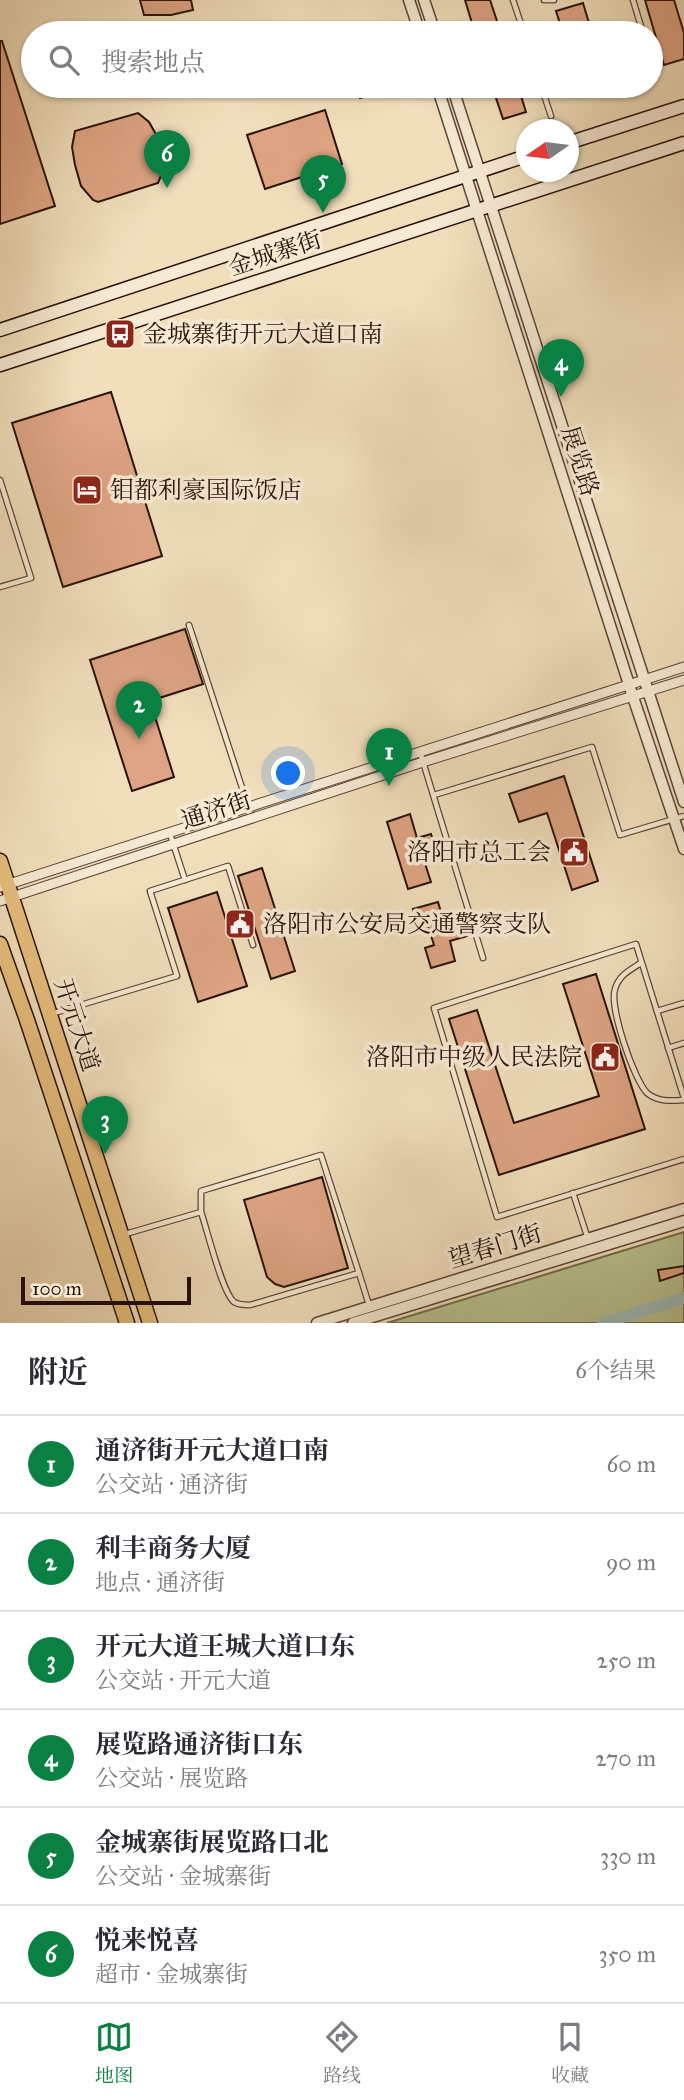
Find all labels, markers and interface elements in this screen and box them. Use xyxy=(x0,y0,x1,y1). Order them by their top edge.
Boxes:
search box xyxy=(21,21,663,98)
icon: search xyxy=(45,41,83,79)
text: 搜索地点 xyxy=(101,46,205,78)
north arrow xyxy=(516,119,579,182)
pin: 6 xyxy=(144,130,190,188)
pin: 5 xyxy=(300,155,346,213)
street label: 金城寨街 xyxy=(225,224,325,282)
bus stop icon: 金城寨街开元大道口南 xyxy=(103,317,137,351)
place label: 金城寨街开元大道口南 xyxy=(143,319,383,349)
pin: 4 xyxy=(538,339,584,397)
street label: 展览路 xyxy=(555,422,605,500)
hotel icon: 钼都利豪国际饭店 xyxy=(70,473,104,507)
place label: 钼都利豪国际饭店 xyxy=(110,475,302,505)
pin: 2 xyxy=(116,681,162,739)
pin: 1 xyxy=(366,728,412,786)
your location xyxy=(271,756,305,790)
street label: 通济街 xyxy=(177,785,255,835)
public building icon: 洛阳市总工会 xyxy=(557,835,591,869)
place label: 洛阳市总工会 xyxy=(407,837,551,867)
public building icon: 洛阳市公安局交通警察支队 xyxy=(223,907,257,941)
place label: 洛阳市公安局交通警察支队 xyxy=(263,909,551,939)
street label: 开元大道 xyxy=(48,975,106,1075)
public building icon: 洛阳市中级人民法院 xyxy=(588,1040,622,1074)
place label: 洛阳市中级人民法院 xyxy=(366,1042,582,1072)
pin: 3 xyxy=(82,1096,128,1154)
street label: 望春门街 xyxy=(445,1218,545,1274)
scale bar xyxy=(21,1274,191,1306)
text: 100 m xyxy=(32,1277,82,1300)
text: 附近 xyxy=(28,1354,88,1390)
text: 6个结果 xyxy=(575,1356,656,1384)
text: 通济街开元大道口南 xyxy=(95,1434,329,1466)
text: 1 xyxy=(46,1450,56,1478)
text: 60 m xyxy=(607,1450,656,1478)
text: 公交站 · 通济街 xyxy=(95,1470,248,1498)
text: 利丰商务大厦 xyxy=(95,1532,251,1564)
text: 2 xyxy=(45,1548,57,1576)
text: 90 m xyxy=(606,1548,656,1576)
text: 地点 · 通济街 xyxy=(95,1568,225,1596)
text: 开元大道王城大道口东 xyxy=(95,1630,355,1662)
text: 3 xyxy=(46,1646,56,1674)
text: 250 m xyxy=(596,1646,656,1674)
text: 公交站 · 开元大道 xyxy=(95,1666,271,1694)
text: 展览路通济街口东 xyxy=(95,1728,303,1760)
text: 4 xyxy=(45,1744,57,1772)
text: 270 m xyxy=(595,1744,656,1772)
text: 公交站 · 展览路 xyxy=(95,1764,248,1792)
text: 金城寨街展览路口北 xyxy=(95,1826,329,1858)
text: 5 xyxy=(46,1842,56,1870)
text: 330 m xyxy=(600,1842,656,1870)
text: 公交站 · 金城寨街 xyxy=(95,1862,271,1890)
text: 悦来悦喜 xyxy=(95,1924,199,1956)
text: 6 xyxy=(45,1940,57,1968)
text: 350 m xyxy=(598,1940,656,1968)
text: 超市 · 金城寨街 xyxy=(95,1960,248,1988)
tab: 地图 xyxy=(95,2018,133,2087)
tab: 路线 xyxy=(323,2018,361,2087)
tab: 收藏 xyxy=(551,2018,589,2087)

